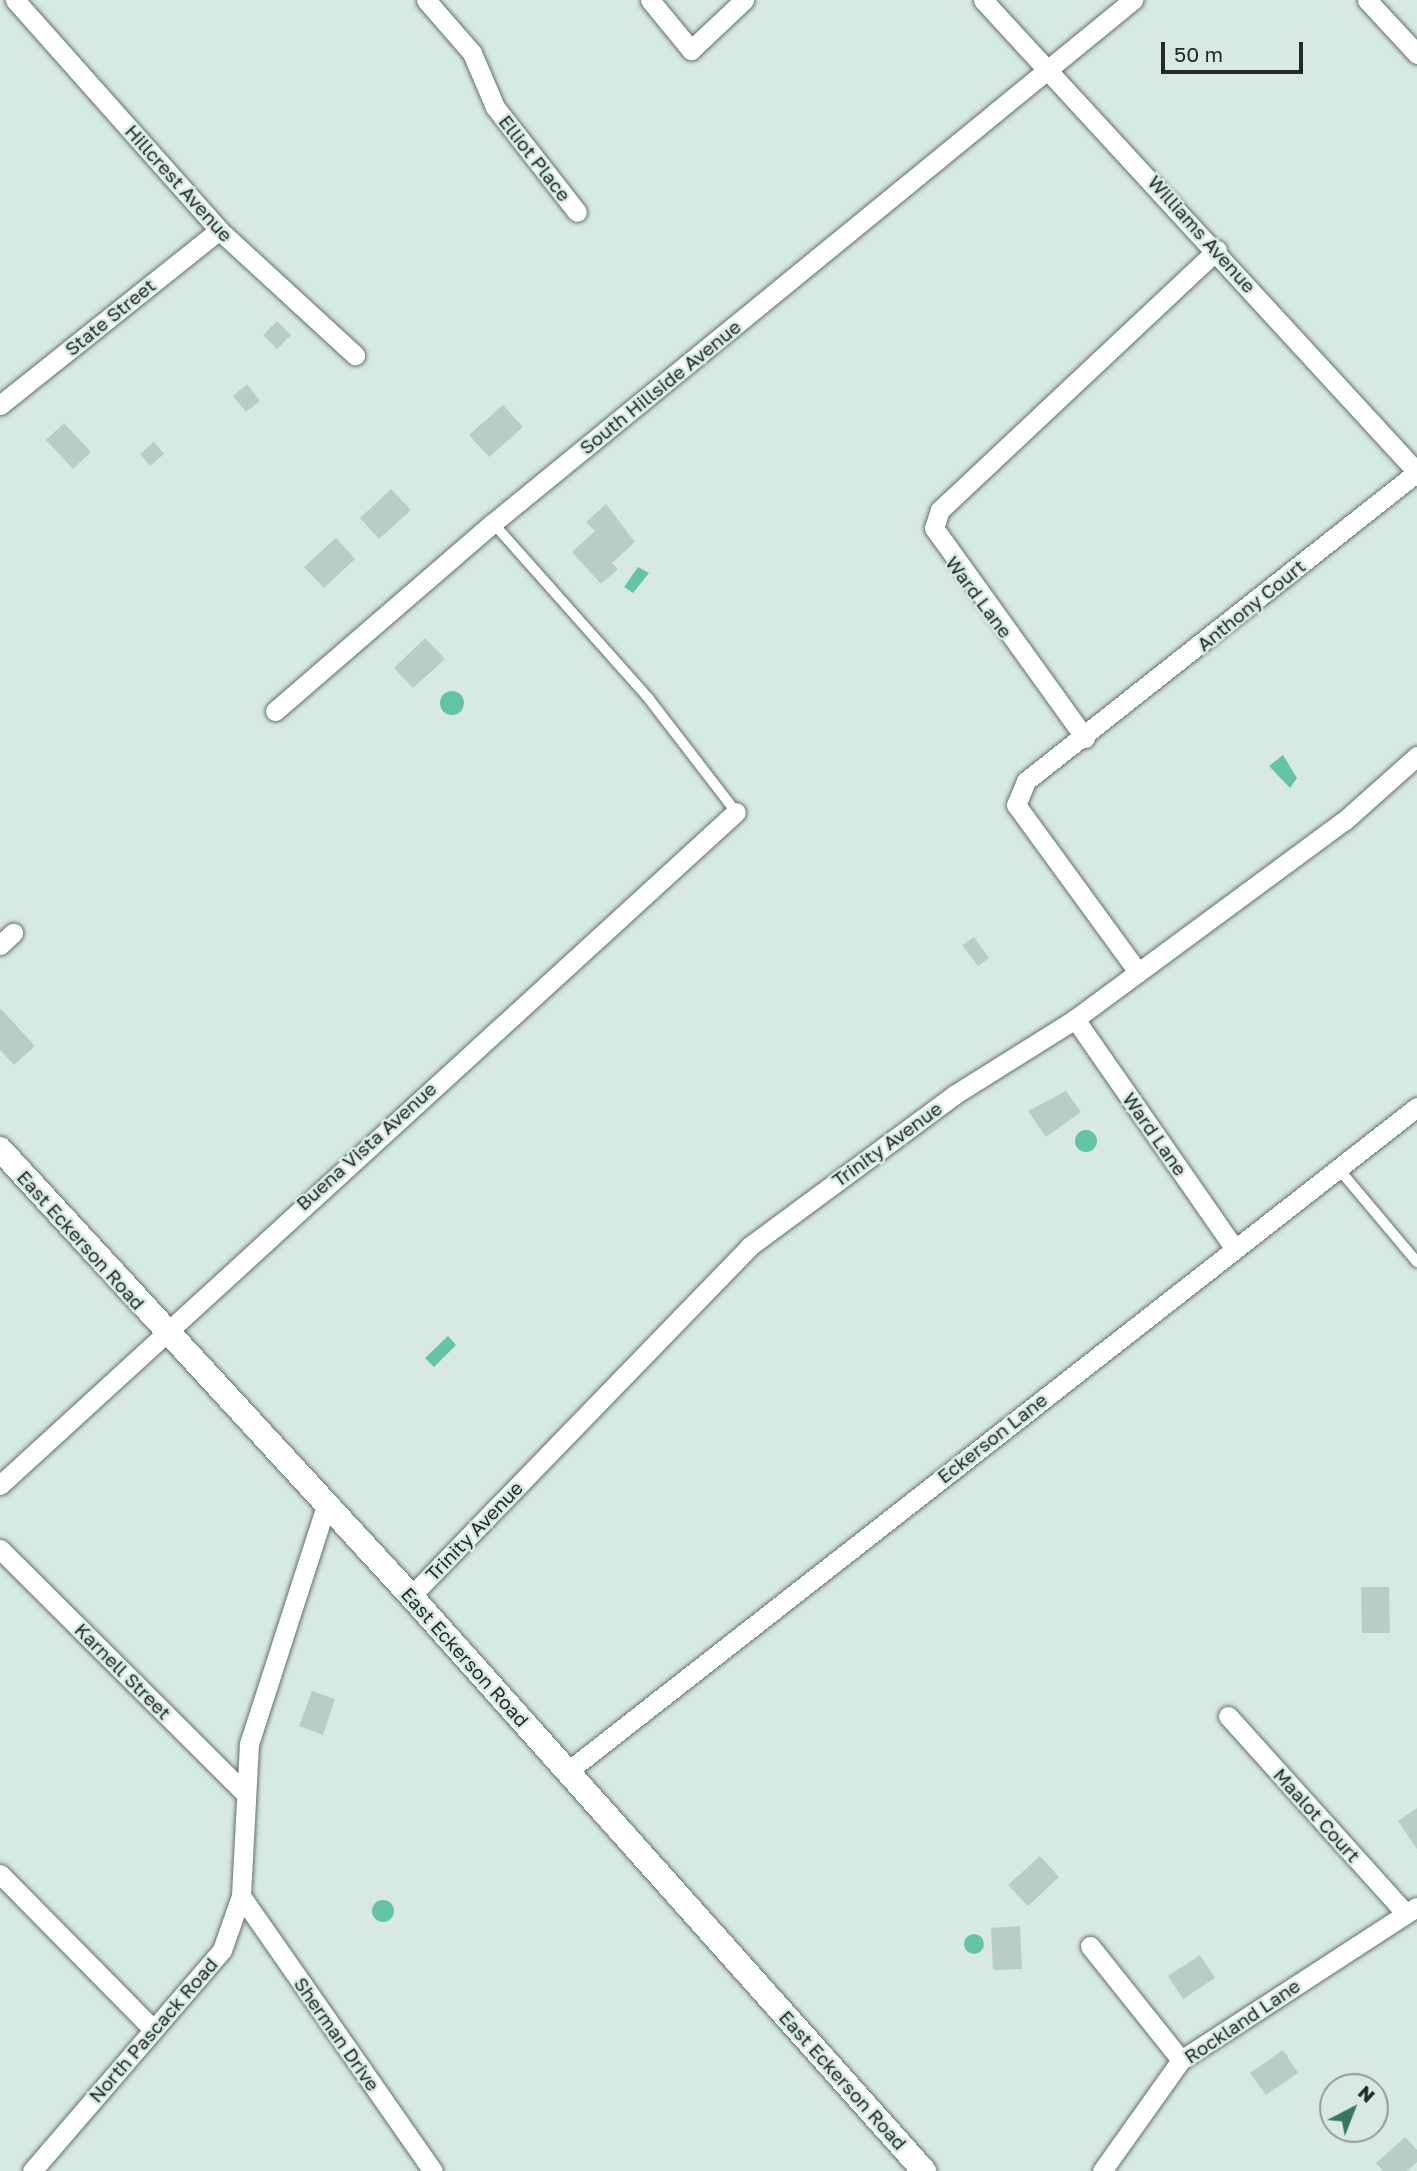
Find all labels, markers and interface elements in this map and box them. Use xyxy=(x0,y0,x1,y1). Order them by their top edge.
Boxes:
scale bar xyxy=(1165,28,1307,72)
text: 50 m xyxy=(1174,41,1223,67)
street label: Elliot Place xyxy=(494,110,576,206)
street label: Hillcrest Avenue xyxy=(120,120,238,246)
street label: Williams Avenue xyxy=(1143,171,1261,297)
street label: State Street xyxy=(60,274,160,360)
street label: South Hillside Avenue xyxy=(575,315,745,459)
street label: Ward Lane xyxy=(941,552,1017,642)
street label: Anthony Court xyxy=(1192,554,1310,656)
street label: Buena Vista Avenue xyxy=(291,1077,441,1215)
street label: Ward Lane xyxy=(1118,1088,1192,1180)
street label: Trinity Avenue xyxy=(828,1097,946,1191)
street label: East Eckerson Road xyxy=(12,1166,150,1314)
street label: Eckerson Lane xyxy=(933,1388,1051,1488)
street label: Trinity Avenue xyxy=(421,1476,527,1586)
street label: East Eckerson Road xyxy=(396,1583,534,1731)
street label: Karnell Street xyxy=(70,1618,176,1724)
street label: Maalot Court xyxy=(1269,1763,1365,1867)
street label: North Pascack Road xyxy=(84,1953,222,2107)
street label: Sherman Drive xyxy=(289,1973,385,2095)
street label: Rockland Lane xyxy=(1180,1974,1304,2068)
street label: East Eckerson Road xyxy=(774,2006,912,2154)
north arrow xyxy=(1319,2073,1389,2143)
text: N xyxy=(1354,2080,1380,2107)

